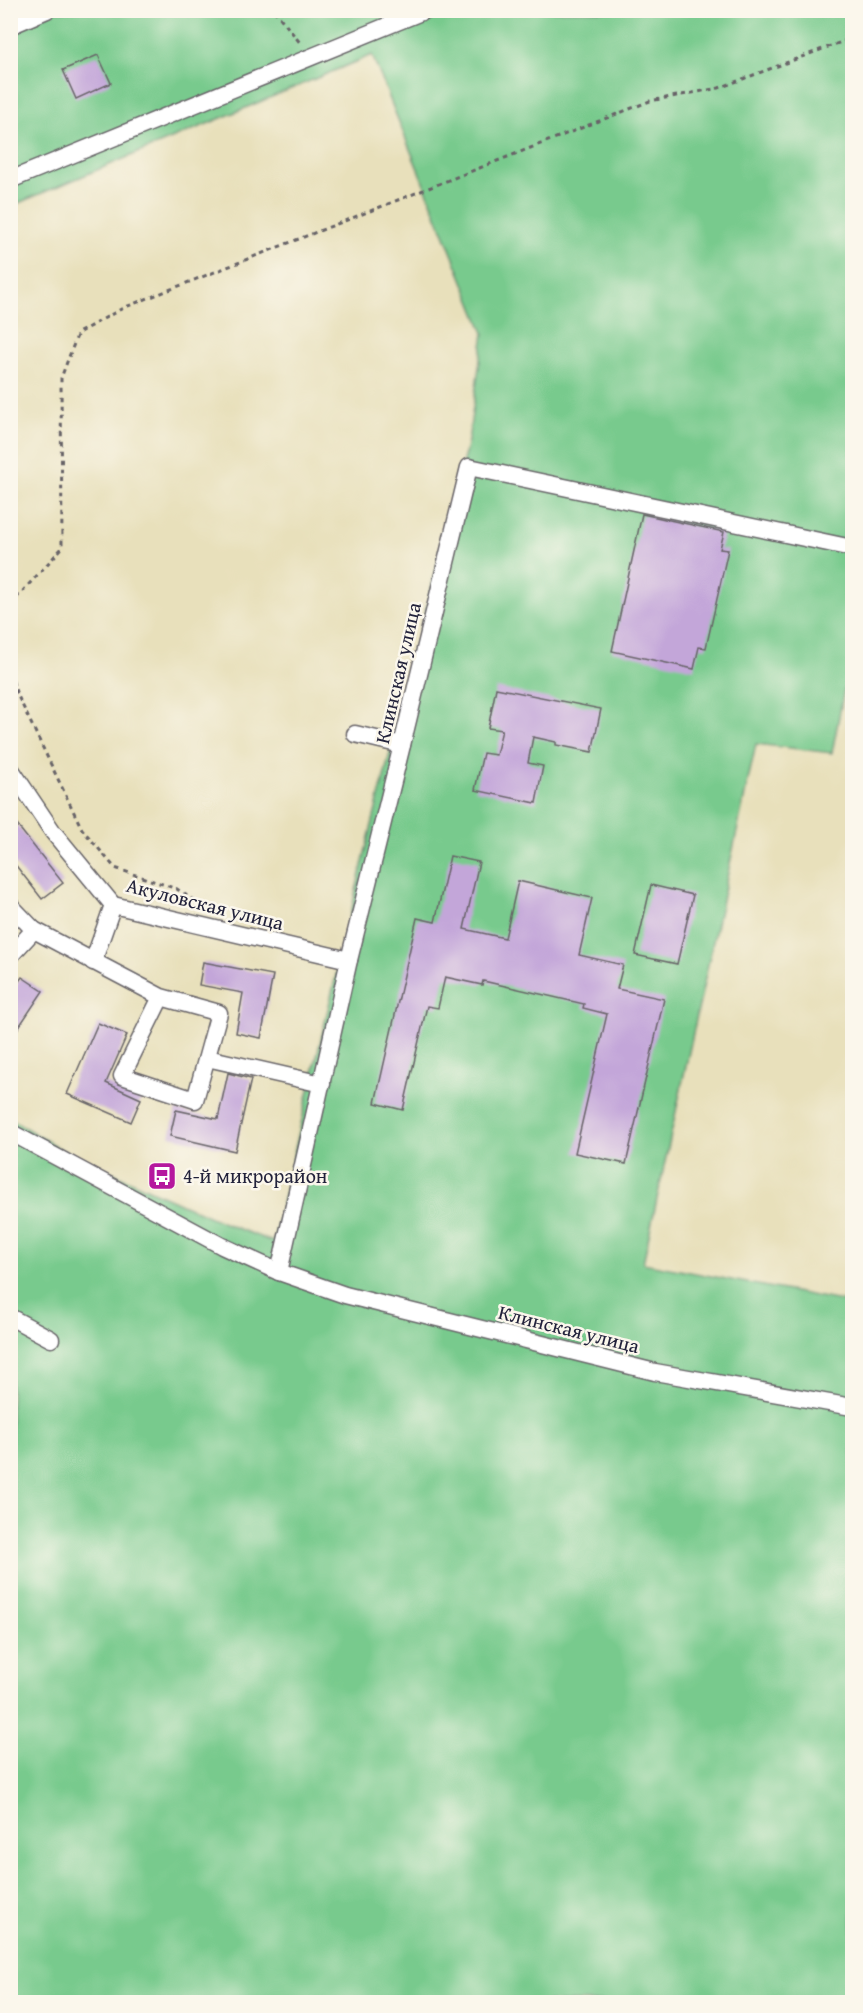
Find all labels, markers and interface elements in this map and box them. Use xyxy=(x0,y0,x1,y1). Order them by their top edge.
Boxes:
street label: Клинская улица xyxy=(367,599,428,746)
street label: Акуловская улица xyxy=(123,870,287,937)
bus stop icon: 4-й микрорайон xyxy=(146,1160,178,1192)
place label: 4-й микрорайон xyxy=(183,1161,328,1190)
street label: Клинская улица xyxy=(496,1297,643,1360)

